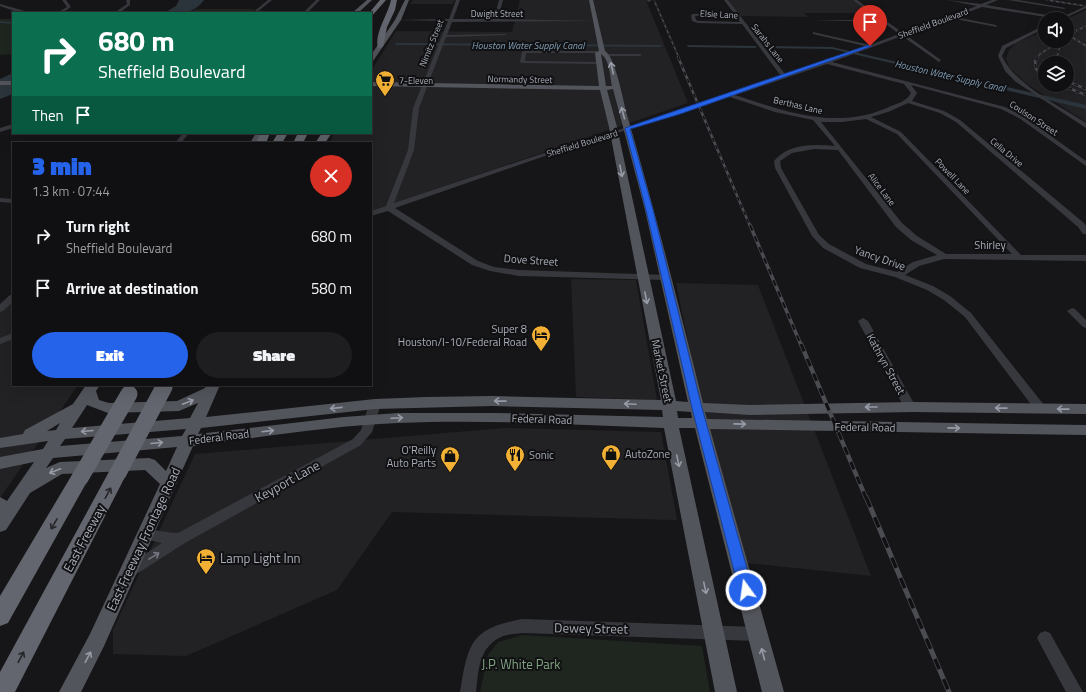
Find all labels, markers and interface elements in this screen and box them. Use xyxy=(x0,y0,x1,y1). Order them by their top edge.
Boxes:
street label: Sheffield Boulevard xyxy=(896,4,970,42)
pin xyxy=(853,5,887,46)
street label: Dwight Street xyxy=(471,7,524,20)
street label: Elsie Lane xyxy=(700,7,739,22)
icon: arrive xyxy=(859,11,881,33)
map controls xyxy=(1038,12,1074,92)
button: sound xyxy=(1038,12,1074,48)
street label: Nimitz Street xyxy=(416,17,447,69)
text: 680 m xyxy=(98,19,175,62)
street label: Sarahs Lane xyxy=(749,21,788,66)
icon: right xyxy=(32,28,84,80)
water label: Houston Water Supply Canal xyxy=(472,38,586,53)
water label: Houston Water Supply Canal xyxy=(893,56,1008,96)
button: layers xyxy=(1038,56,1074,92)
text: Sheffield Boulevard xyxy=(98,58,245,85)
one-way arrow xyxy=(607,62,615,75)
supermarket icon: 7-Eleven xyxy=(374,69,396,97)
street label: Normandy Street xyxy=(487,72,553,86)
place label: 7-Eleven xyxy=(399,74,433,87)
street label: Berthas Lane xyxy=(772,93,824,117)
street label: Coulson Street xyxy=(1007,97,1061,139)
text: Then xyxy=(32,104,64,127)
icon: arrive xyxy=(72,104,94,126)
one-way arrow xyxy=(619,106,627,119)
street label: Sheffield Boulevard xyxy=(545,126,619,160)
street label: Celia Drive xyxy=(988,134,1027,170)
text: 3 min xyxy=(32,148,92,184)
button: close xyxy=(310,155,352,197)
street label: Powell Lane xyxy=(932,155,974,197)
one-way arrow xyxy=(617,164,625,177)
street label: Alice Lane xyxy=(865,170,899,208)
text: 1.3 km · 07:44 xyxy=(32,181,110,201)
text: Turn right xyxy=(66,215,130,238)
icon: right xyxy=(32,225,54,247)
text: 680 m xyxy=(311,225,352,248)
street label: Shirley xyxy=(974,237,1006,253)
text: Sheffield Boulevard xyxy=(66,238,172,258)
street label: Yancy Drive xyxy=(852,242,908,274)
street label: Dove Street xyxy=(503,250,559,270)
icon: arrive xyxy=(32,277,54,299)
text: Arrive at destination xyxy=(66,277,199,300)
text: 580 m xyxy=(311,277,352,300)
one-way arrow xyxy=(643,292,651,305)
place label: Super 8 Houston/I-10/Federal Road xyxy=(398,321,527,350)
hotel icon: Super 8 Houston/I-10/Federal Road xyxy=(530,324,552,352)
street label: Kathryn Street xyxy=(863,331,909,397)
button: Exit xyxy=(32,332,188,378)
button: Share xyxy=(196,332,352,378)
street label: Market Street xyxy=(648,338,676,404)
one-way arrow xyxy=(494,397,507,405)
one-way arrow xyxy=(181,398,193,406)
one-way arrow xyxy=(624,400,637,407)
one-way arrow xyxy=(865,403,878,411)
one-way arrow xyxy=(995,404,1008,412)
one-way arrow xyxy=(330,405,343,412)
one-way arrow xyxy=(1057,405,1070,413)
street label: Federal Road xyxy=(511,410,573,428)
one-way arrow xyxy=(390,414,403,422)
street label: Federal Road xyxy=(835,418,896,436)
one-way arrow xyxy=(733,420,746,428)
one-way arrow xyxy=(947,424,960,432)
street label: Federal Road xyxy=(188,425,250,449)
one-way arrow xyxy=(261,427,274,435)
one-way arrow xyxy=(81,428,94,435)
one-way arrow xyxy=(150,440,163,447)
place label: O'Reilly Auto Parts xyxy=(387,442,437,471)
shop icon: AutoZone xyxy=(600,443,622,471)
restaurant icon: Sonic xyxy=(504,444,526,472)
shop icon: O'Reilly Auto Parts xyxy=(439,445,461,473)
place label: AutoZone xyxy=(625,446,670,462)
place label: Sonic xyxy=(529,447,554,463)
one-way arrow xyxy=(675,454,683,467)
street label: Keyport Lane xyxy=(251,455,323,507)
street label: East Freeway Frontage Road xyxy=(101,464,185,614)
one-way arrow xyxy=(49,467,61,475)
one-way arrow xyxy=(104,487,112,499)
street label: East Freeway xyxy=(58,501,110,575)
one-way arrow xyxy=(49,518,57,530)
hotel icon: Lamp Light Inn xyxy=(195,547,217,575)
place label: Lamp Light Inn xyxy=(220,548,301,568)
one-way arrow xyxy=(148,551,160,559)
position arrow xyxy=(725,569,767,611)
one-way arrow xyxy=(701,581,709,594)
street label: Dewey Street xyxy=(554,617,629,639)
one-way arrow xyxy=(759,648,766,661)
one-way arrow xyxy=(17,652,25,664)
one-way arrow xyxy=(85,652,92,664)
park label: J.P. White Park xyxy=(481,654,561,674)

